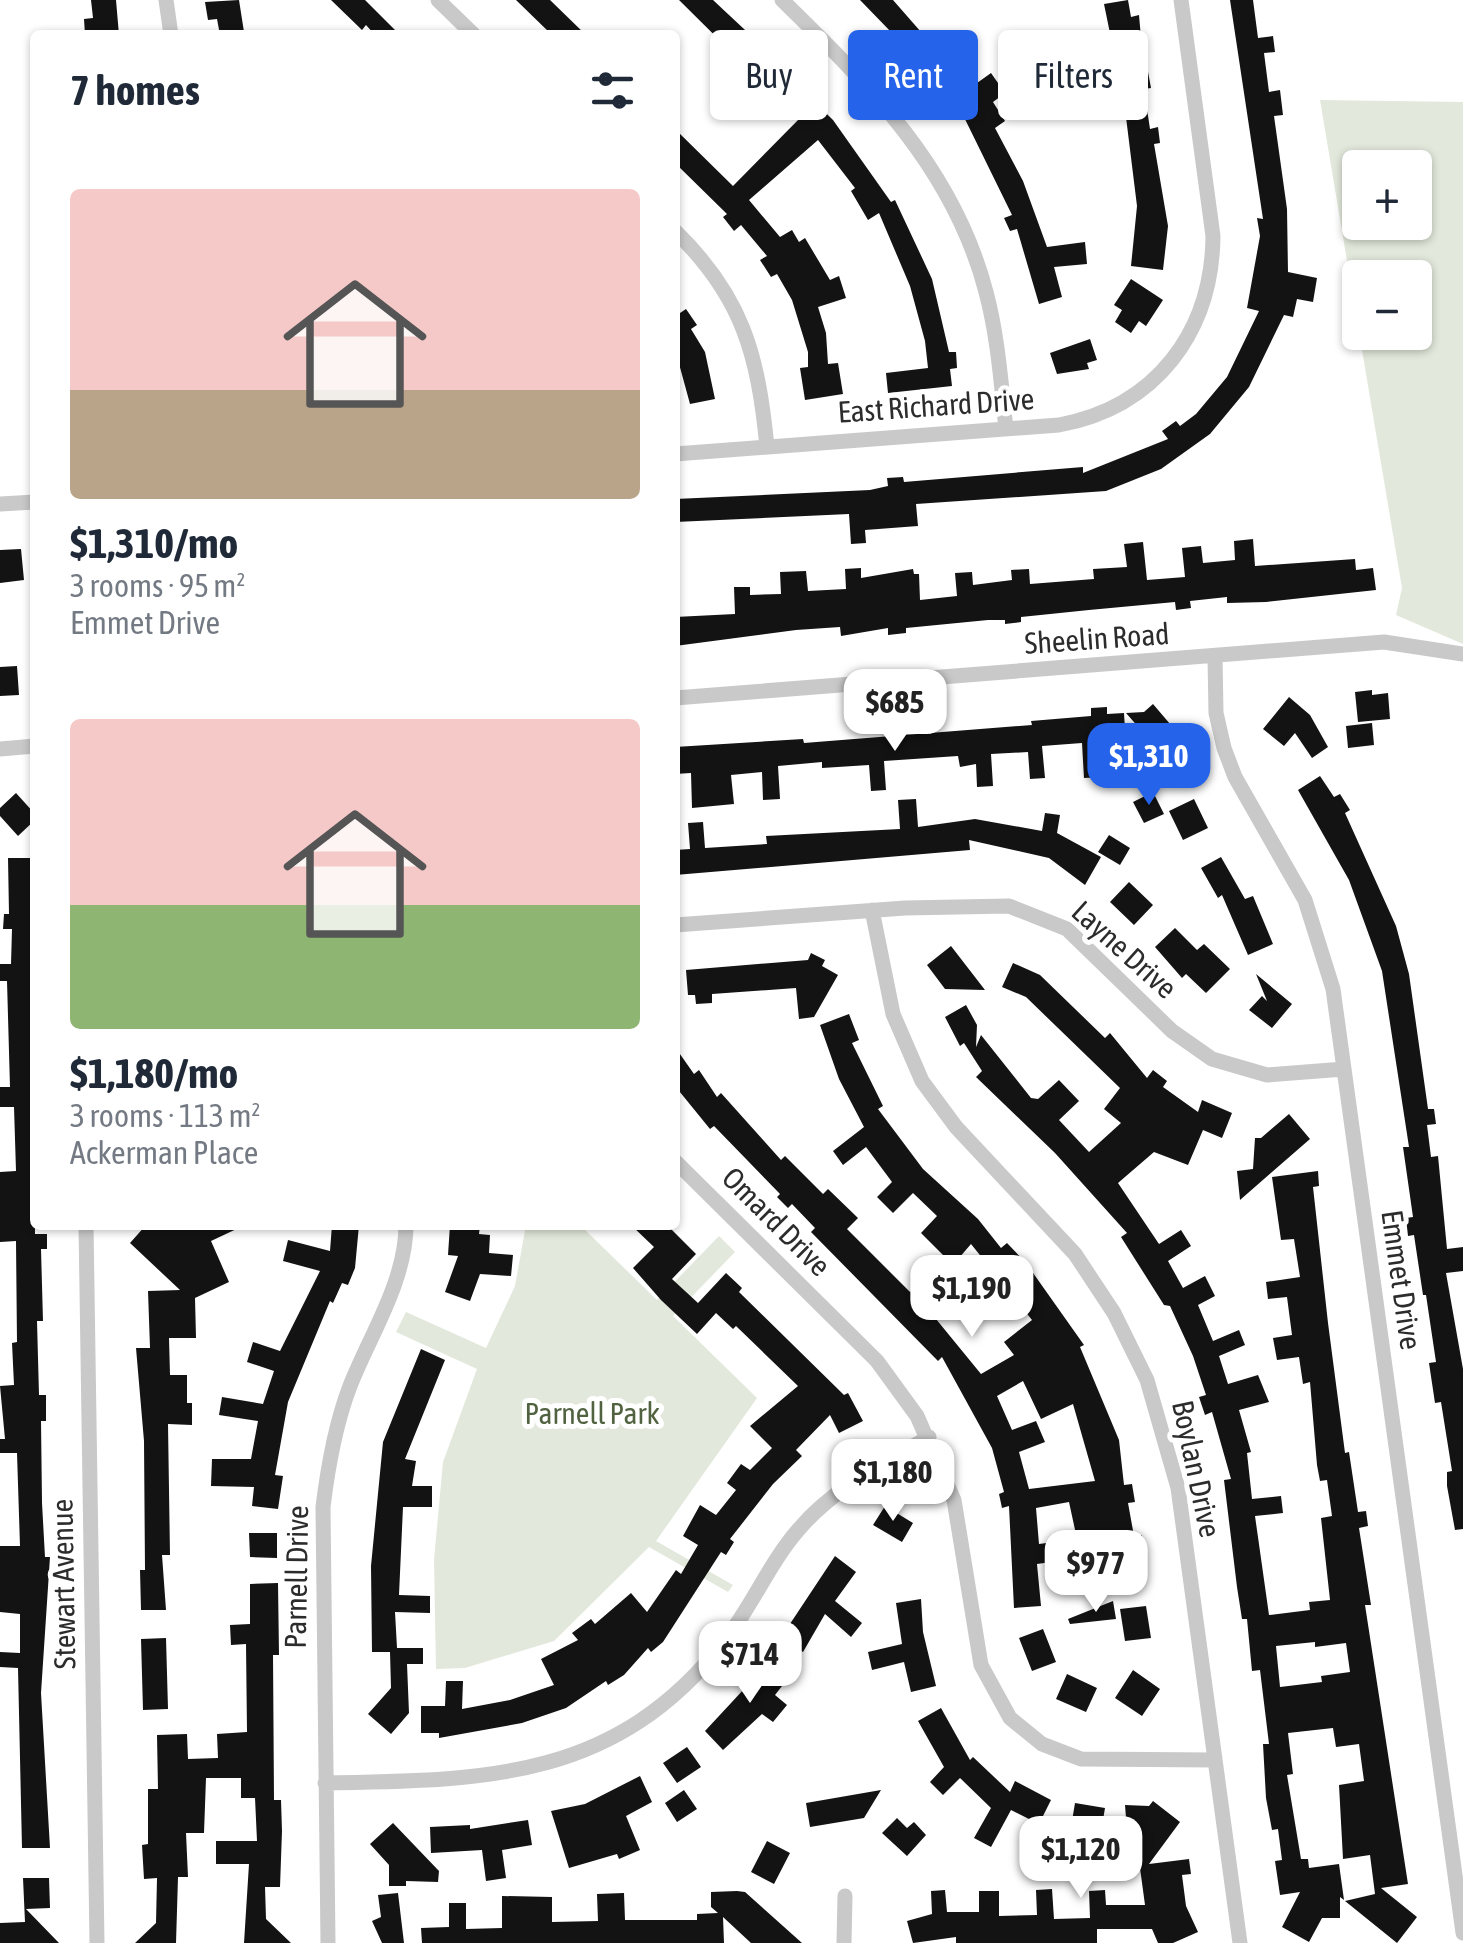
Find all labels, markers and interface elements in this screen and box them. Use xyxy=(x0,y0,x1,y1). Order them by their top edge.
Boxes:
chip: Buy xyxy=(710,30,828,120)
chip: Rent xyxy=(848,30,978,120)
chip: Filters xyxy=(998,30,1148,120)
icon: filters xyxy=(585,63,640,118)
text: 7 homes xyxy=(70,66,200,114)
map controls xyxy=(1342,150,1432,350)
button: + xyxy=(1342,150,1432,240)
icon: home xyxy=(265,254,445,434)
button: − xyxy=(1342,260,1432,350)
street label: East Richard Drive xyxy=(836,381,1035,429)
text: $1,310/mo xyxy=(70,519,238,567)
text: 3 rooms · 95 m² xyxy=(70,567,245,604)
text: Emmet Drive xyxy=(70,604,220,641)
street label: Sheelin Road xyxy=(1023,616,1170,660)
pin: $685 xyxy=(836,669,954,754)
text: $685 xyxy=(866,683,924,720)
pin: $1,310 xyxy=(1068,723,1230,808)
text: $1,310 xyxy=(1109,737,1189,774)
icon: home xyxy=(265,784,445,964)
street label: Layne Drive xyxy=(1066,894,1184,1005)
text: $1,180/mo xyxy=(70,1049,238,1097)
text: 3 rooms · 113 m² xyxy=(70,1097,260,1134)
text: Ackerman Place xyxy=(70,1134,258,1171)
street label: Omard Drive xyxy=(716,1160,838,1282)
street label: Emmet Drive xyxy=(1375,1208,1429,1352)
pin: $1,190 xyxy=(891,1255,1053,1340)
text: $1,190 xyxy=(932,1269,1012,1306)
park label: Parnell Park xyxy=(524,1396,660,1430)
street label: Boylan Drive xyxy=(1166,1397,1228,1540)
pin: $1,180 xyxy=(812,1439,974,1524)
text: $1,180 xyxy=(853,1453,933,1490)
street label: Stewart Avenue xyxy=(45,1499,81,1669)
street label: Parnell Drive xyxy=(278,1505,314,1649)
pin: $977 xyxy=(1037,1530,1155,1615)
text: $977 xyxy=(1067,1544,1125,1581)
pin: $714 xyxy=(691,1621,809,1706)
text: $714 xyxy=(721,1635,779,1672)
pin: $1,120 xyxy=(1000,1816,1162,1901)
text: $1,120 xyxy=(1041,1830,1121,1867)

